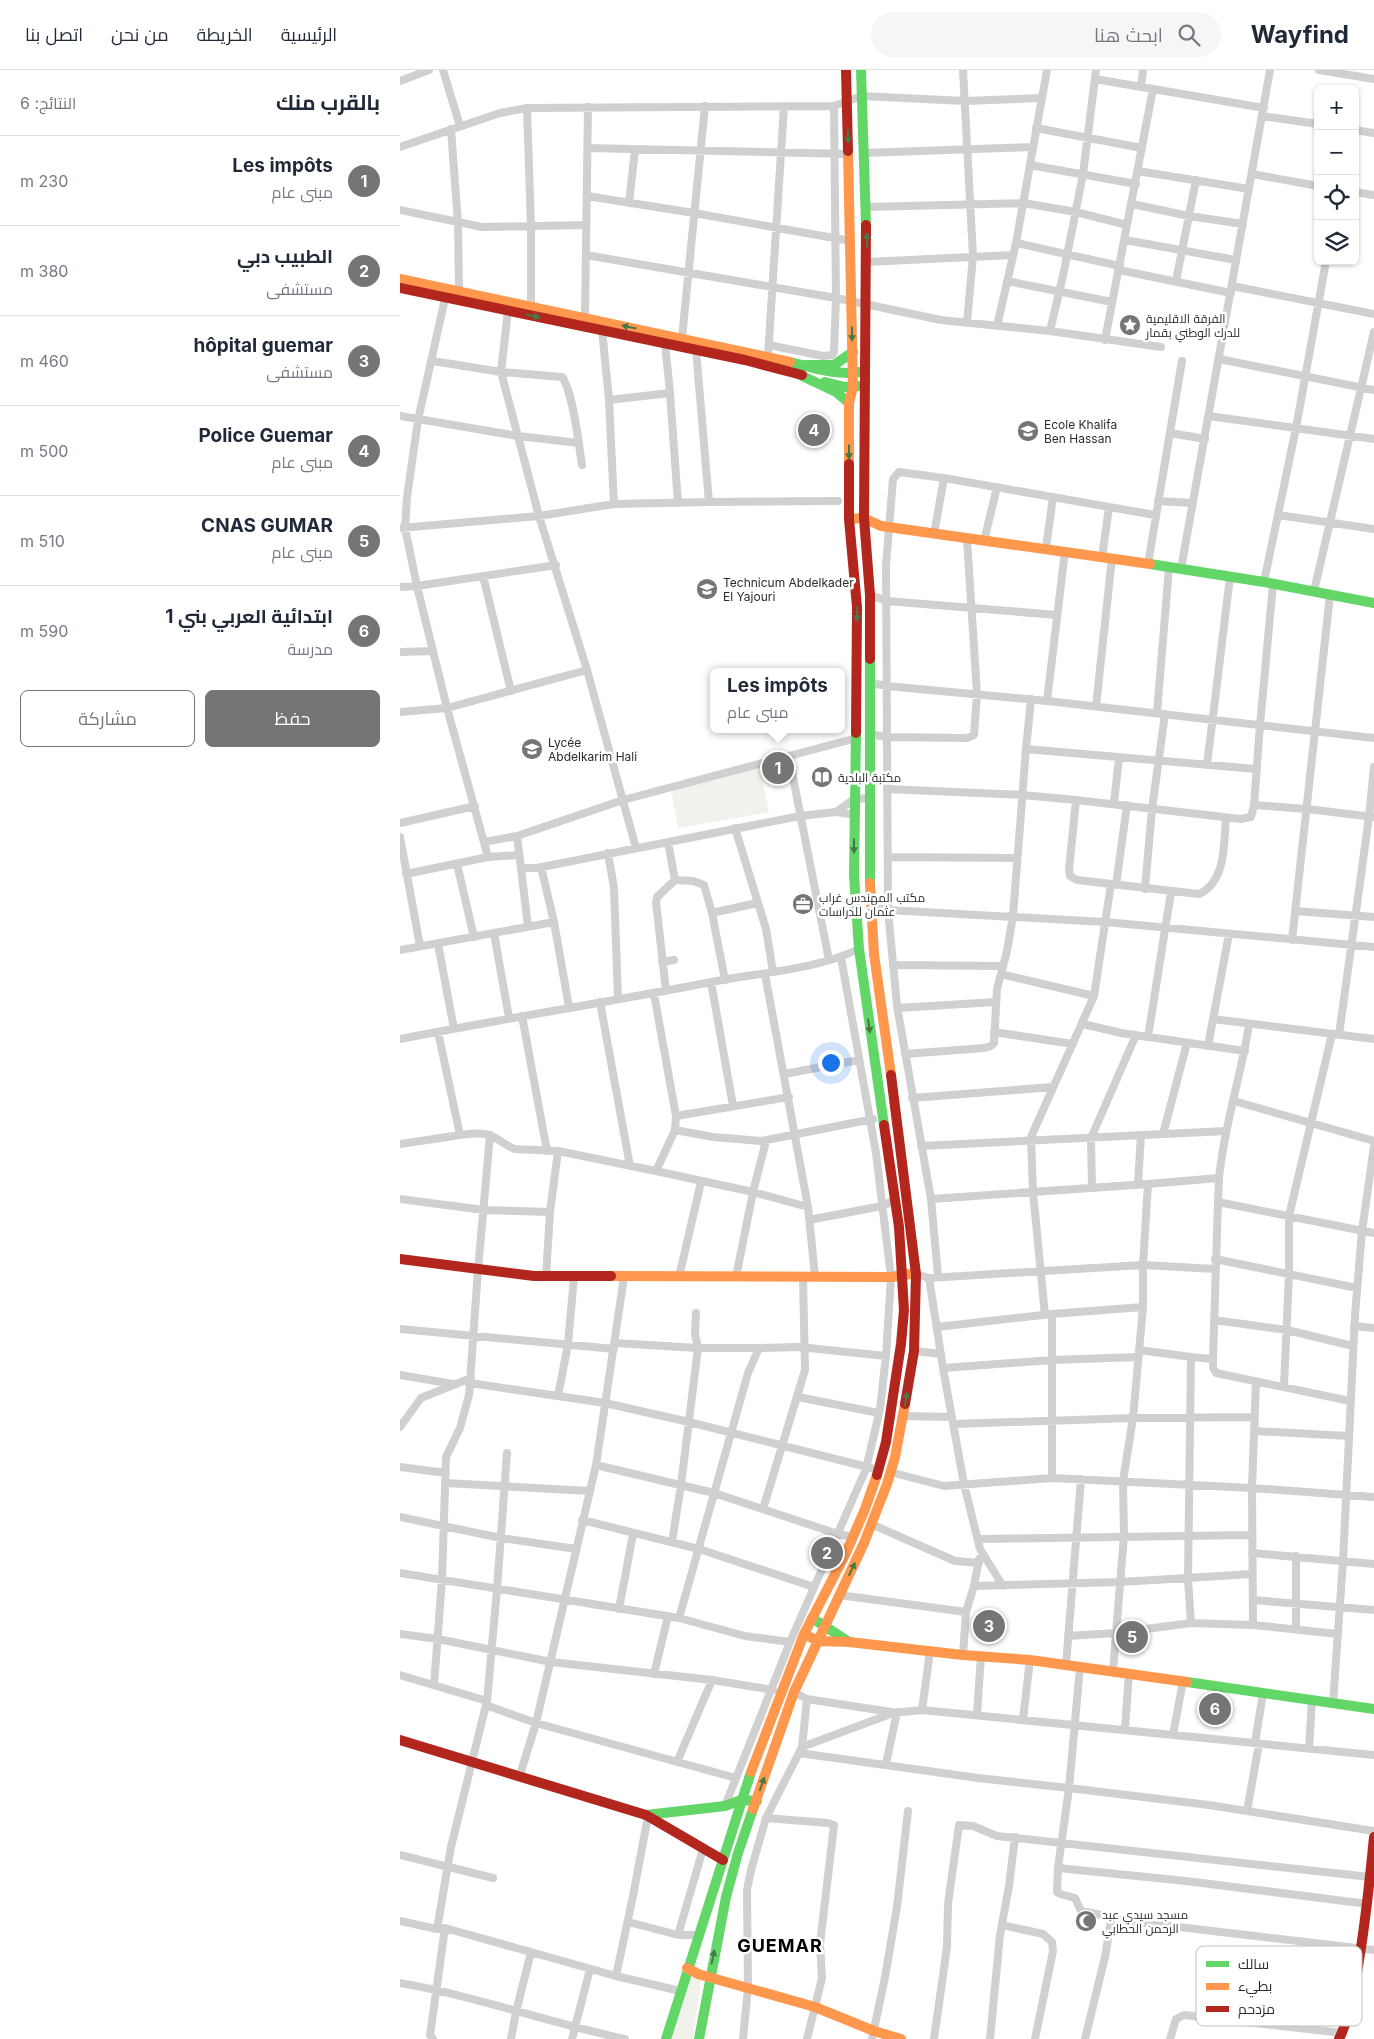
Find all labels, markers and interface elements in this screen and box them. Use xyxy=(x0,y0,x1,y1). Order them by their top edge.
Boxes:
search box xyxy=(871,12,1221,57)
text: Wayfind xyxy=(1251,20,1349,49)
icon: search xyxy=(1175,21,1203,49)
text: اتصل بنا xyxy=(25,24,83,45)
text: من نحن xyxy=(111,24,169,45)
text: الخريطة xyxy=(197,24,253,45)
text: الرئيسية xyxy=(281,24,337,45)
text: ابحث هنا xyxy=(1094,24,1163,47)
map controls xyxy=(1314,85,1359,265)
button: + xyxy=(1314,85,1359,130)
text: بالقرب منك xyxy=(276,90,380,115)
text: النتائج: 6 xyxy=(20,93,76,113)
one-way arrow xyxy=(844,128,852,144)
button: − xyxy=(1314,130,1359,175)
text: Les impôts xyxy=(232,154,333,177)
text: 230 m xyxy=(20,171,68,191)
text: 1 xyxy=(361,171,367,191)
button: locate xyxy=(1314,175,1359,220)
text: مبنى عام xyxy=(272,182,333,202)
button: layers xyxy=(1314,220,1359,265)
one-way arrow xyxy=(863,232,871,248)
text: الطبيب دبي xyxy=(237,245,333,268)
text: 380 m xyxy=(20,261,68,281)
text: 2 xyxy=(359,261,369,281)
text: مستشفى xyxy=(266,279,333,299)
place label: الفرقة الاقليمية للدرك الوطني بقمار xyxy=(1145,311,1240,343)
one-way arrow xyxy=(526,312,542,320)
place icon: الفرقة الاقليمية للدرك الوطني بقمار xyxy=(1118,313,1142,337)
one-way arrow xyxy=(620,322,636,330)
one-way arrow xyxy=(848,326,856,342)
text: hôpital guemar xyxy=(193,334,333,357)
text: 460 m xyxy=(20,351,69,371)
text: 3 xyxy=(359,351,369,371)
text: مستشفى xyxy=(266,362,333,382)
pin: 4 xyxy=(798,411,830,449)
place label: Ecole Khalifa Ben Hassan xyxy=(1044,417,1117,446)
school or university icon: Ecole Khalifa Ben Hassan xyxy=(1016,419,1040,443)
text: Police Guemar xyxy=(198,424,333,447)
text: 500 m xyxy=(20,441,68,461)
text: 4 xyxy=(359,441,369,461)
one-way arrow xyxy=(845,444,853,460)
text: مبنى عام xyxy=(272,452,333,472)
text: CNAS GUMAR xyxy=(201,514,333,537)
text: 510 m xyxy=(20,531,65,551)
text: 5 xyxy=(359,531,369,551)
text: مبنى عام xyxy=(272,542,333,562)
place label: Technicum Abdelkader El Yajouri xyxy=(723,575,854,604)
school or university icon: Technicum Abdelkader El Yajouri xyxy=(695,577,719,601)
text: ابتدائية العربي بني 1 xyxy=(165,605,333,628)
one-way arrow xyxy=(853,606,861,622)
text: 590 m xyxy=(20,621,68,641)
text: 6 xyxy=(359,621,369,641)
text: مدرسة xyxy=(287,639,333,659)
popup xyxy=(710,668,845,733)
text: Les impôts xyxy=(727,674,828,697)
button: مشاركة xyxy=(20,690,195,747)
button: حفظ xyxy=(205,690,380,747)
text: مبنى عام xyxy=(727,702,789,722)
place label: Lycée Abdelkarim Hali xyxy=(548,735,637,764)
school or university icon: Lycée Abdelkarim Hali xyxy=(520,737,544,761)
pin: 1 xyxy=(762,749,794,787)
library icon: مكتبة البلدية xyxy=(810,765,834,789)
place label: مكتبة البلدية xyxy=(838,770,901,785)
one-way arrow xyxy=(850,839,858,855)
place label: مكتب المهندس غراب عثمان للدراسات xyxy=(819,890,925,919)
office icon: مكتب المهندس غراب عثمان للدراسات xyxy=(791,892,815,916)
one-way arrow xyxy=(865,1018,873,1034)
your location xyxy=(818,1050,844,1076)
one-way arrow xyxy=(903,1390,911,1406)
pin: 2 xyxy=(811,1534,843,1572)
one-way arrow xyxy=(848,1562,856,1576)
pin: 3 xyxy=(973,1607,1005,1645)
pin: 5 xyxy=(1116,1618,1148,1656)
pin: 6 xyxy=(1199,1690,1231,1728)
one-way arrow xyxy=(759,1776,767,1791)
place label: مسجد سيدي عبد الرحمن الحطابي xyxy=(1102,1907,1188,1939)
mosque icon: مسجد سيدي عبد الرحمن الحطابي xyxy=(1074,1909,1098,1933)
district label: GUEMAR xyxy=(737,1935,823,1956)
legend xyxy=(1196,1946,1362,2026)
one-way arrow xyxy=(710,1948,718,1964)
text: سالك xyxy=(1238,1955,1269,1972)
text: بطيء xyxy=(1238,1977,1272,1998)
text: مزدحم xyxy=(1238,2000,1275,2019)

